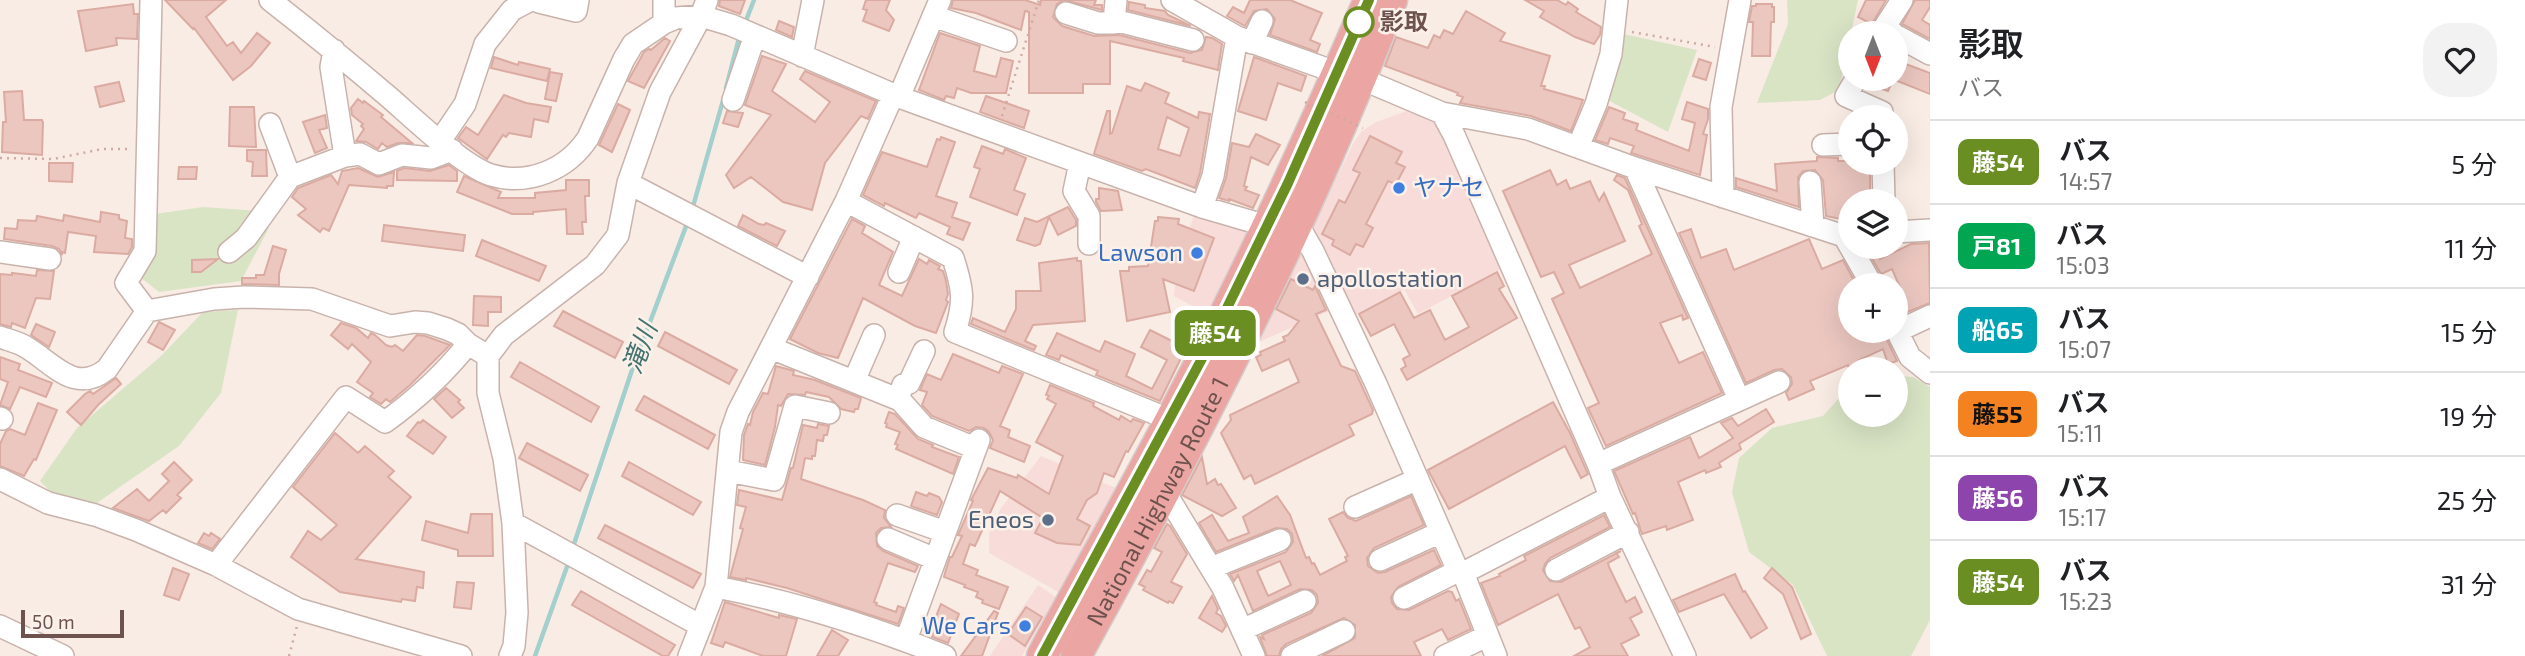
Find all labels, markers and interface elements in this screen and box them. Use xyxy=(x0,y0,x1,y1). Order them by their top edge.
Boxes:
place label: 影取 xyxy=(1380,6,1428,35)
marker: 影取 xyxy=(1344,7,1374,37)
north arrow xyxy=(1838,21,1908,91)
map controls xyxy=(1838,21,1908,427)
text: 影取 xyxy=(1958,23,2024,63)
button: heart xyxy=(2423,23,2497,97)
text: バス xyxy=(1958,73,2004,101)
button: locate xyxy=(1838,105,1908,175)
text: バス xyxy=(2060,134,2112,165)
text: 藤54 xyxy=(1972,147,2025,176)
text: 5 分 xyxy=(2451,148,2497,179)
text: 14:57 xyxy=(2060,167,2112,195)
place label: ヤナセ xyxy=(1413,172,1485,201)
marker: ヤナセ xyxy=(1391,180,1407,196)
button: layers xyxy=(1838,189,1908,259)
text: バス xyxy=(2056,218,2108,249)
text: 戸81 xyxy=(1972,231,2021,260)
text: 11 分 xyxy=(2445,232,2497,263)
place label: Lawson xyxy=(1098,237,1183,266)
marker: Lawson xyxy=(1189,245,1205,261)
text: 15:03 xyxy=(2056,251,2110,279)
place label: apollostation xyxy=(1317,263,1463,292)
marker: apollostation xyxy=(1295,271,1311,287)
button: + xyxy=(1838,273,1908,343)
text: バス xyxy=(2058,302,2110,333)
line badge: 藤54 xyxy=(1175,310,1255,356)
water label: 滝川 xyxy=(615,315,663,377)
text: 船65 xyxy=(1972,315,2023,344)
text: 15 分 xyxy=(2441,316,2497,347)
text: 藤54 xyxy=(1189,318,1241,347)
text: 15:07 xyxy=(2058,335,2111,363)
button: − xyxy=(1838,357,1908,427)
street label: National Highway Route 1 xyxy=(1080,372,1234,630)
text: バス xyxy=(2058,386,2110,417)
text: 藤55 xyxy=(1972,399,2023,428)
text: 19 分 xyxy=(2440,400,2497,431)
text: 15:11 xyxy=(2058,419,2103,447)
text: バス xyxy=(2058,470,2110,501)
text: 藤56 xyxy=(1972,483,2023,512)
text: 25 分 xyxy=(2437,484,2497,515)
text: 15:17 xyxy=(2058,503,2106,531)
place label: Eneos xyxy=(968,504,1034,533)
marker: Eneos xyxy=(1040,512,1056,528)
text: バス xyxy=(2060,554,2112,585)
text: 藤54 xyxy=(1972,567,2025,596)
text: 31 分 xyxy=(2440,568,2497,599)
text: 15:23 xyxy=(2060,587,2112,615)
scale bar xyxy=(21,607,124,639)
text: 50 m xyxy=(32,610,75,633)
place label: We Cars xyxy=(922,610,1011,639)
marker: We Cars xyxy=(1017,618,1033,634)

